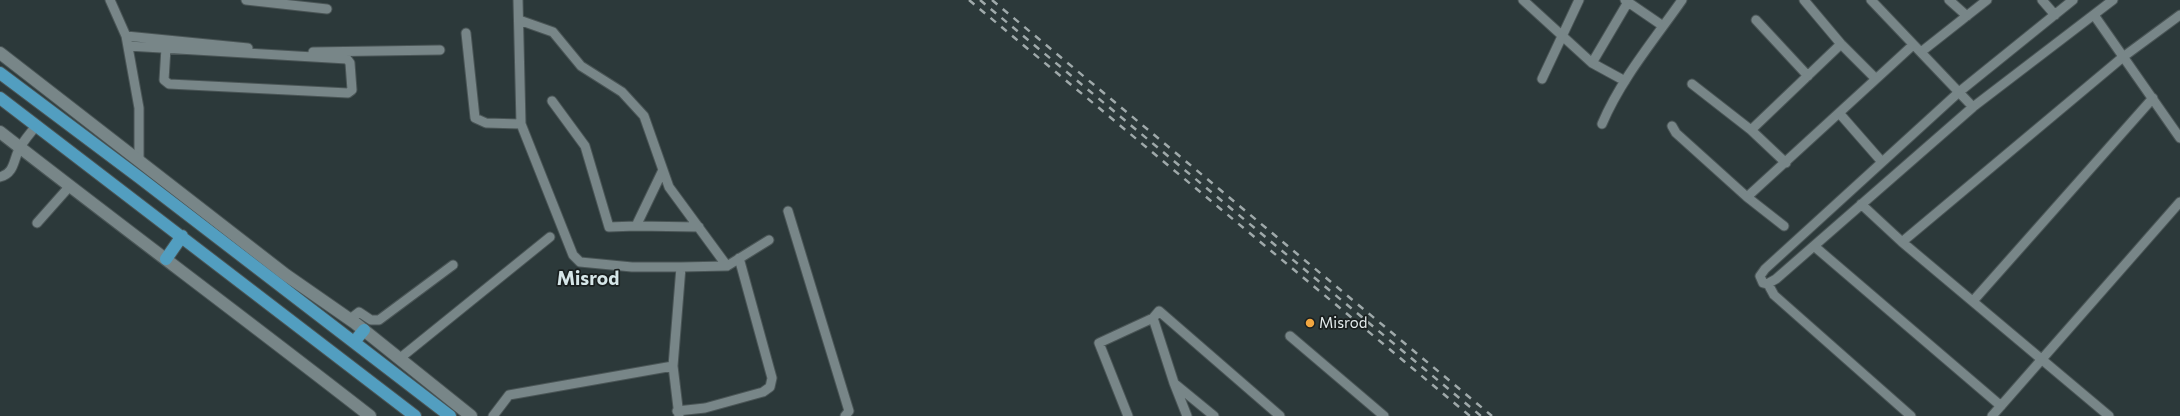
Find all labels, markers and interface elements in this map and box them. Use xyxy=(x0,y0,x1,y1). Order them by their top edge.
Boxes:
district label: Misrod xyxy=(557,268,619,290)
place label: Misrod xyxy=(1319,314,1367,332)
marker: Misrod xyxy=(1304,317,1316,329)

